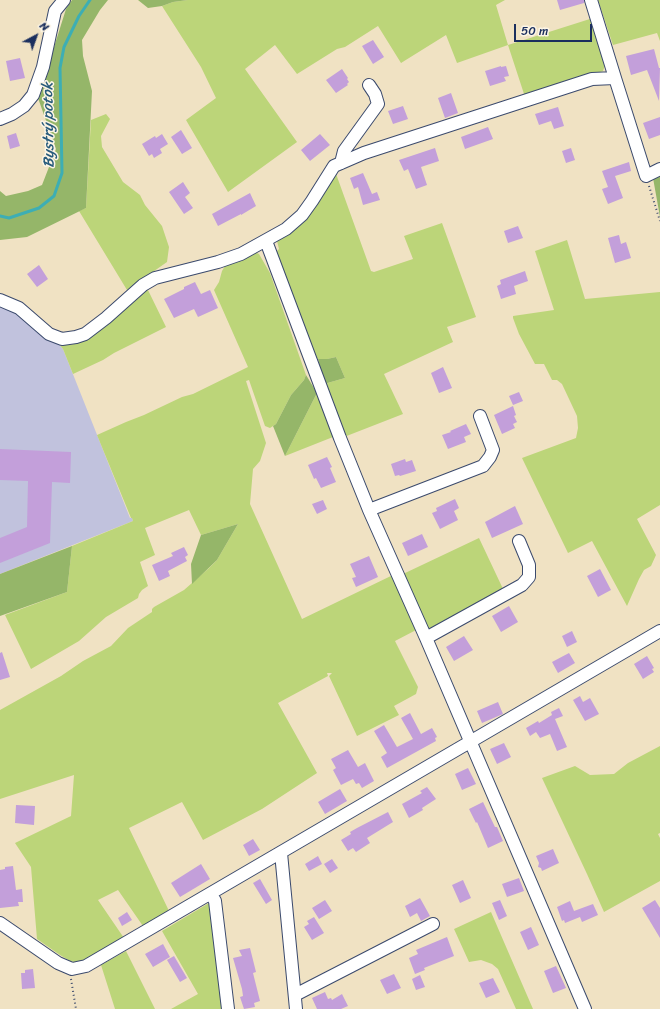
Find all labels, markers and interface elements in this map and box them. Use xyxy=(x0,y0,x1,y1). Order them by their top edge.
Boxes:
north arrow xyxy=(16,16,56,56)
scale bar xyxy=(516,16,594,42)
text: N xyxy=(35,17,53,36)
text: 50 m xyxy=(521,20,548,42)
water label: Bystrý potok xyxy=(39,82,59,168)

